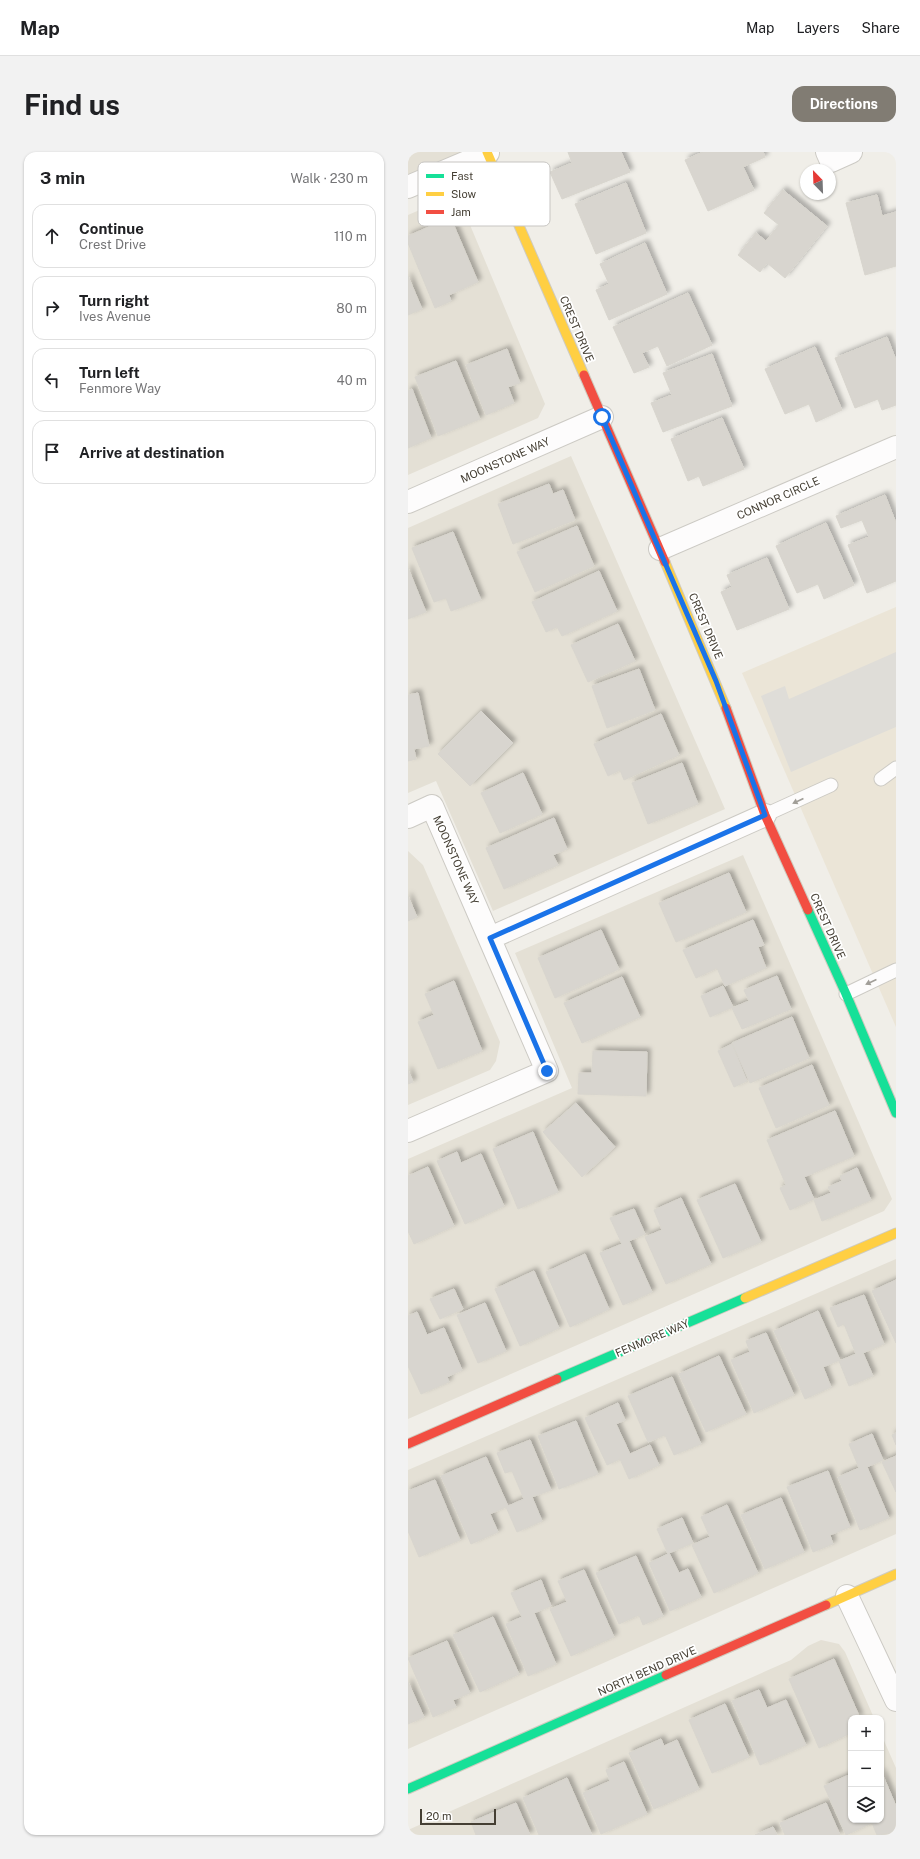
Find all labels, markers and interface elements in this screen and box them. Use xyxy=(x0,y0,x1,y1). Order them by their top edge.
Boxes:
text: Map xyxy=(20,17,60,39)
text: Map xyxy=(746,20,774,36)
text: Layers xyxy=(796,20,840,36)
text: Share xyxy=(862,20,900,36)
button: Directions xyxy=(792,86,896,122)
text: Find us xyxy=(24,88,120,121)
legend xyxy=(418,162,550,226)
north arrow xyxy=(800,164,836,200)
text: 3 min xyxy=(40,168,85,188)
text: Fast xyxy=(451,170,473,182)
text: Walk · 230 m xyxy=(290,171,368,186)
text: Slow xyxy=(451,188,477,200)
text: Jam xyxy=(451,206,471,218)
text: Continue xyxy=(79,220,144,237)
icon: ahead xyxy=(41,225,63,247)
text: 110 m xyxy=(334,229,367,244)
text: Crest Drive xyxy=(79,237,146,252)
text: Turn right xyxy=(79,292,149,309)
street label: CREST DRIVE xyxy=(558,294,596,364)
icon: right xyxy=(41,297,63,319)
text: 80 m xyxy=(336,301,367,316)
text: Ives Avenue xyxy=(79,309,151,324)
text: Turn left xyxy=(79,364,140,381)
icon: left xyxy=(41,369,63,391)
text: 40 m xyxy=(336,373,367,388)
text: Fenmore Way xyxy=(79,381,161,396)
route start xyxy=(593,408,611,426)
street label: MOONSTONE WAY xyxy=(459,435,552,485)
icon: arrive xyxy=(41,441,63,463)
text: Arrive at destination xyxy=(79,444,224,461)
street label: CONNOR CIRCLE xyxy=(735,474,821,522)
street label: CREST DRIVE xyxy=(687,591,725,661)
one-way arrow xyxy=(792,798,804,804)
street label: MOONSTONE WAY xyxy=(431,814,481,907)
street label: CREST DRIVE xyxy=(808,891,848,961)
one-way arrow xyxy=(865,979,877,985)
route end xyxy=(538,1062,556,1080)
street label: FENMORE WAY xyxy=(613,1317,691,1359)
street label: NORTH BEND DRIVE xyxy=(596,1644,698,1698)
map controls xyxy=(848,1715,884,1823)
button: + xyxy=(848,1715,884,1751)
button: − xyxy=(848,1751,884,1787)
button: layers xyxy=(848,1787,884,1823)
scale bar xyxy=(420,1807,496,1826)
text: 20 m xyxy=(426,1810,451,1822)

